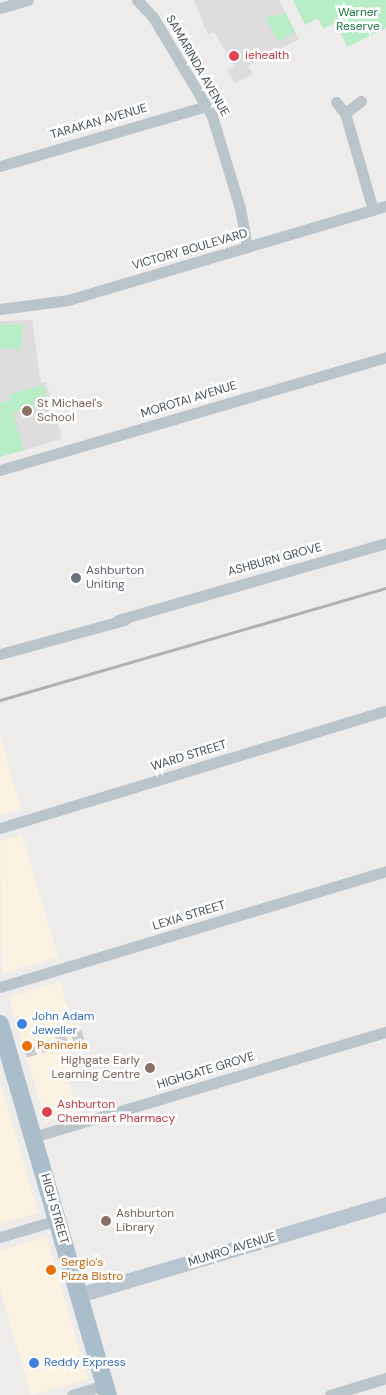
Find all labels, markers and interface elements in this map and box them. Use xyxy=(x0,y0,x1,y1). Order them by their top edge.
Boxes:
park label: Warner Reserve xyxy=(336,6,380,34)
street label: SAMARINDA AVENUE xyxy=(162,13,232,119)
marker: iehealth xyxy=(227,49,241,63)
place label: iehealth xyxy=(245,49,289,63)
street label: TARAKAN AVENUE xyxy=(49,101,149,143)
street label: VICTORY BOULEVARD xyxy=(131,227,249,273)
street label: MOROTAI AVENUE xyxy=(139,379,239,421)
place label: St Michael's School xyxy=(37,397,103,425)
marker: St Michael's School xyxy=(21,405,33,417)
street label: ASHBURN GROVE xyxy=(226,541,324,579)
place label: Ashburton Uniting xyxy=(86,564,144,592)
marker: Ashburton Uniting xyxy=(70,572,82,584)
street label: WARD STREET xyxy=(149,738,229,774)
street label: LEXIA STREET xyxy=(151,898,227,934)
place label: John Adam Jeweller xyxy=(32,1010,94,1038)
marker: John Adam Jeweller xyxy=(16,1018,28,1030)
place label: Panineria xyxy=(37,1039,88,1053)
marker: Panineria xyxy=(21,1040,33,1052)
street label: HIGHGATE GROVE xyxy=(156,1049,256,1093)
place label: Highgate Early Learning Centre xyxy=(52,1054,140,1082)
marker: Highgate Early Learning Centre xyxy=(144,1062,156,1074)
place label: Ashburton Chemmart Pharmacy xyxy=(57,1098,175,1126)
marker: Ashburton Chemmart Pharmacy xyxy=(41,1106,53,1118)
street label: HIGH STREET xyxy=(37,1172,71,1246)
place label: Ashburton Library xyxy=(116,1207,174,1235)
marker: Ashburton Library xyxy=(100,1215,112,1227)
street label: MUNRO AVENUE xyxy=(187,1230,277,1270)
place label: Sergio's Pizza Bistro xyxy=(61,1256,123,1284)
marker: Sergio's Pizza Bistro xyxy=(45,1264,57,1276)
place label: Reddy Express xyxy=(44,1356,126,1370)
marker: Reddy Express xyxy=(28,1357,40,1369)

